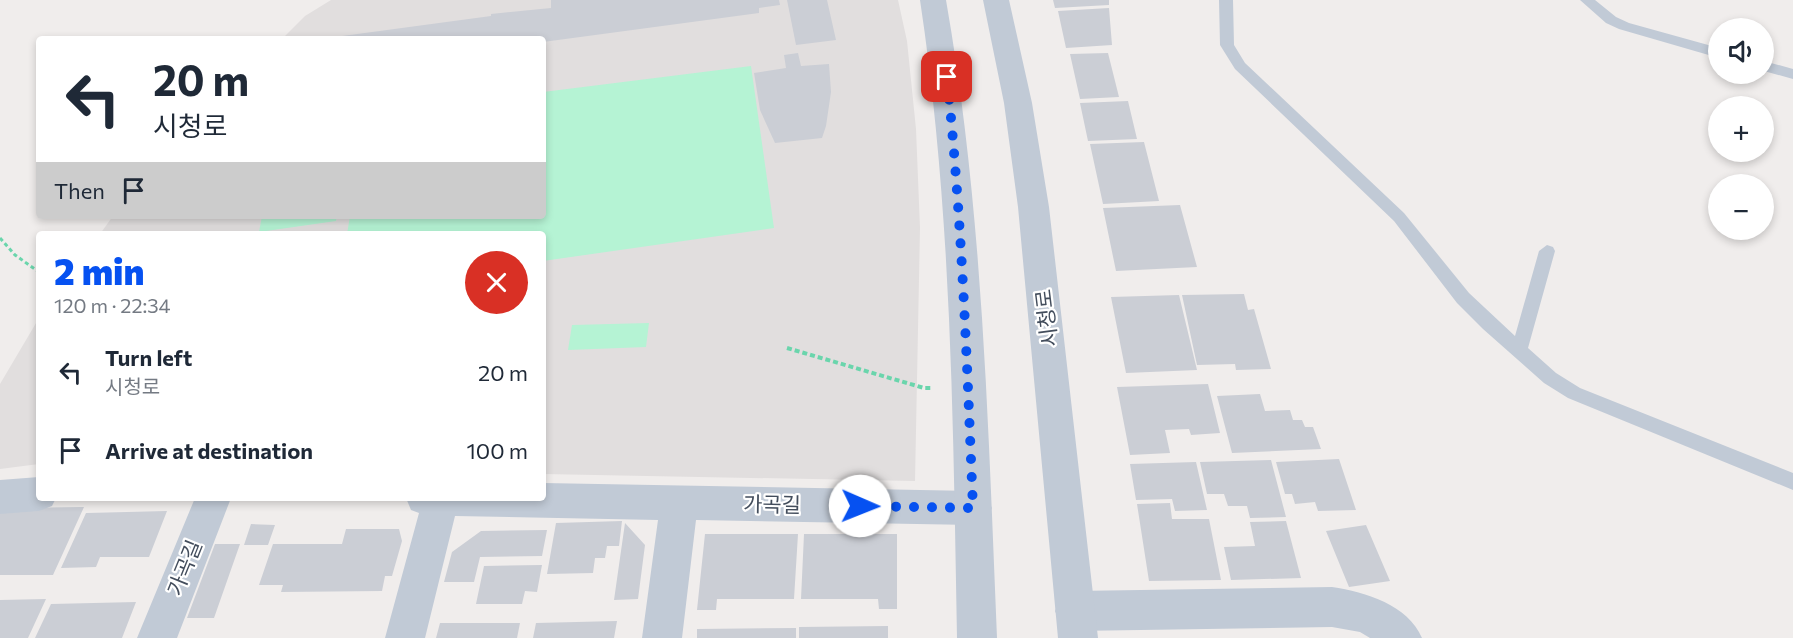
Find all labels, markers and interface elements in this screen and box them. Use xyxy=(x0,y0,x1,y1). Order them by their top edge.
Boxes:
map controls xyxy=(1708,18,1774,240)
button: sound xyxy=(1708,18,1774,84)
pin xyxy=(921,51,972,102)
text: 20 m xyxy=(153,53,249,105)
icon: left xyxy=(54,60,132,138)
icon: arrive xyxy=(930,60,963,93)
button: + xyxy=(1708,96,1774,162)
text: 시청로 xyxy=(153,109,228,142)
icon: arrive xyxy=(117,174,150,207)
button: − xyxy=(1708,174,1774,240)
text: Then xyxy=(54,177,105,204)
text: 2 min xyxy=(54,248,144,292)
button: close xyxy=(465,251,528,314)
street label: 시청로 xyxy=(1030,288,1061,348)
text: 120 m · 22:34 xyxy=(54,293,171,317)
text: Turn left xyxy=(105,344,192,371)
icon: left xyxy=(54,356,87,389)
text: 20 m xyxy=(478,359,528,386)
text: 시청로 xyxy=(105,374,160,398)
icon: arrive xyxy=(54,434,87,467)
text: Arrive at destination xyxy=(105,437,313,464)
text: 100 m xyxy=(466,437,528,464)
position arrow xyxy=(828,474,892,538)
street label: 가곡길 xyxy=(743,490,801,517)
street label: 가곡길 xyxy=(161,536,206,599)

